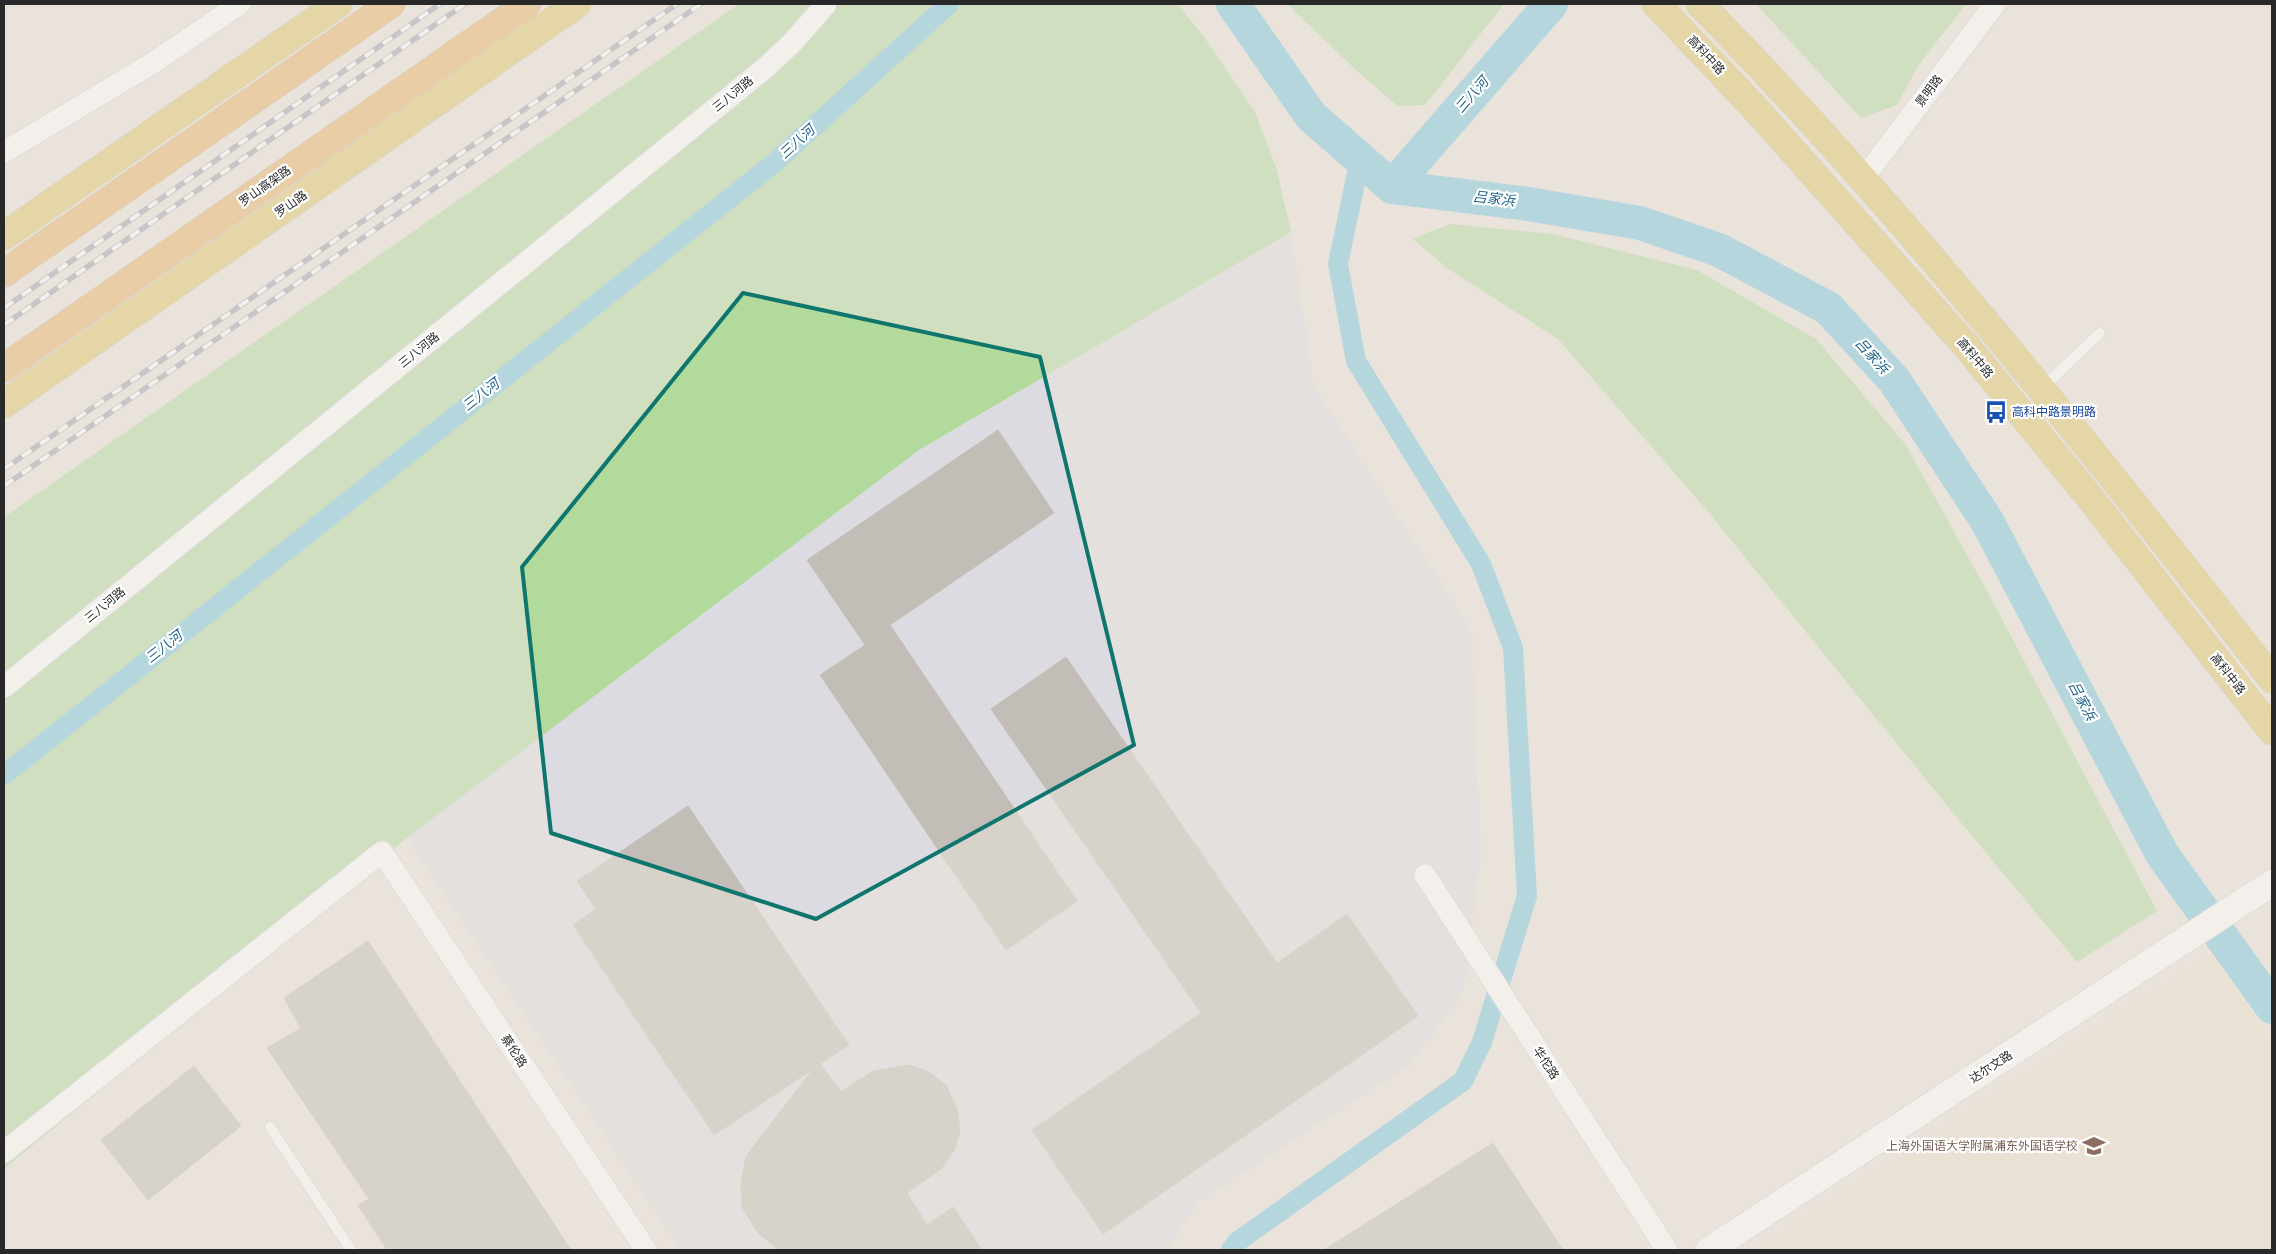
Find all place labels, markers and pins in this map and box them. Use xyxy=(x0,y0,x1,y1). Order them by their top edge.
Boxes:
bus stop icon: 高科中路景明路 xyxy=(1983,399,2009,425)
place label: 高科中路景明路 xyxy=(2012,404,2096,420)
school or university icon: 上海外国语大学附属浦东外国语学校 xyxy=(2081,1133,2107,1159)
place label: 上海外国语大学附属浦东外国语学校 xyxy=(1886,1138,2078,1154)

